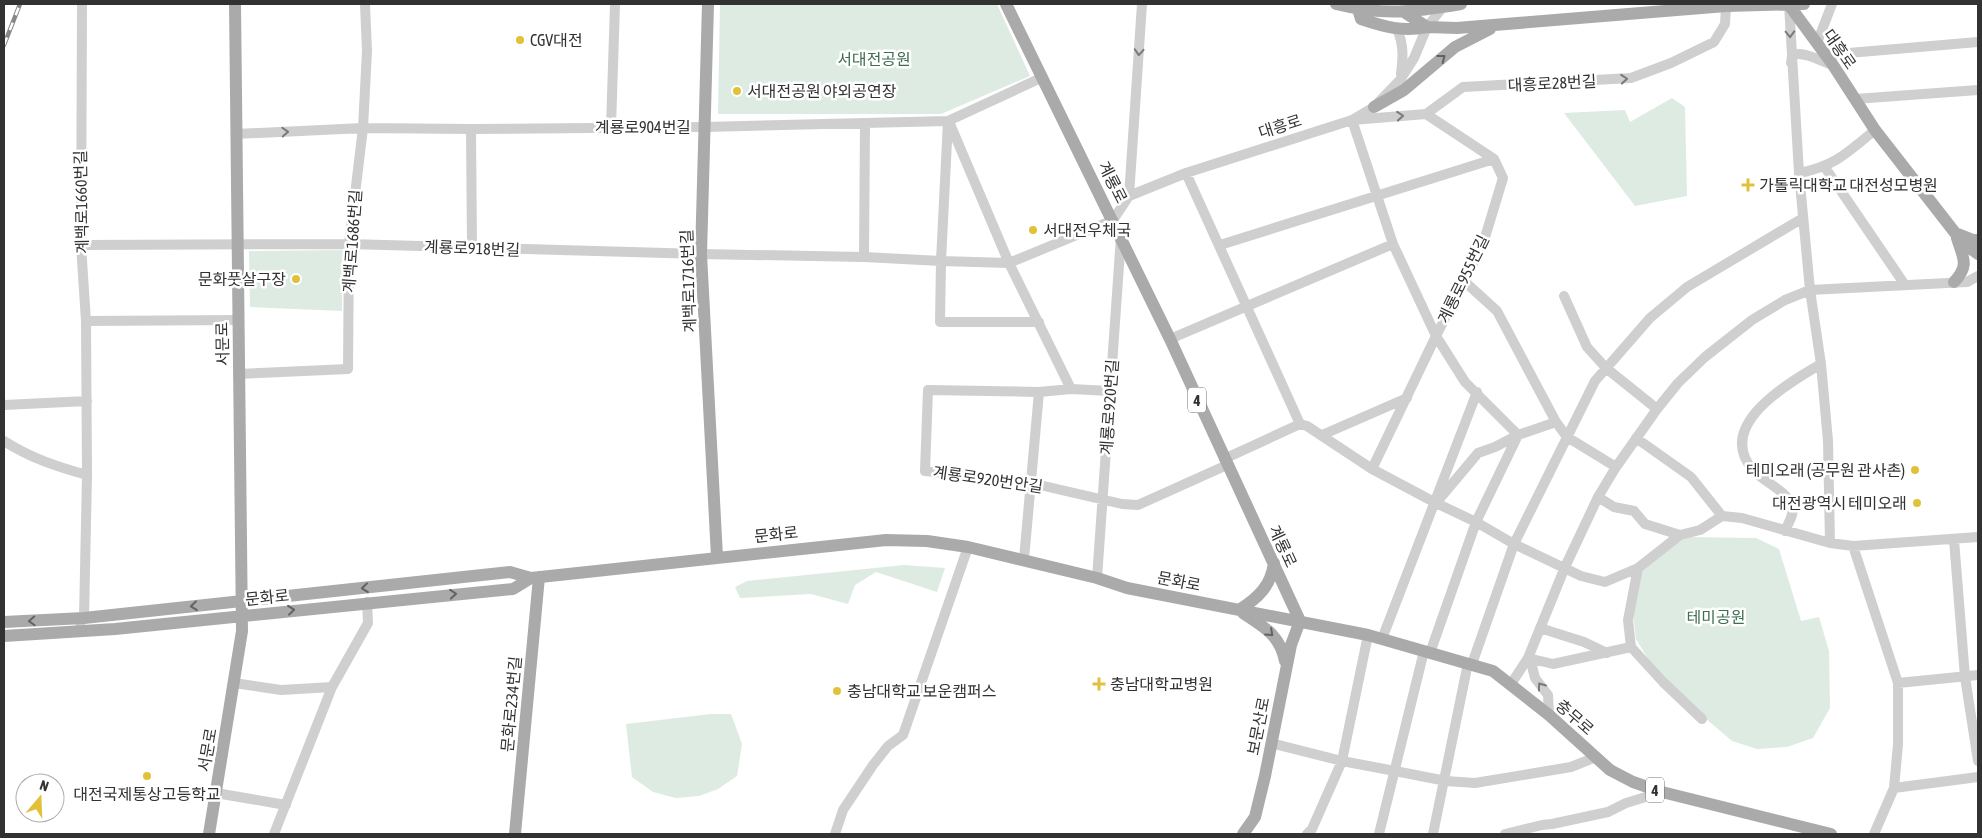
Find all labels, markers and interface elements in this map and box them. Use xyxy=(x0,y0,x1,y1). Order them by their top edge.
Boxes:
street label: 대흥로 xyxy=(1820,26,1860,72)
place label: CGV대전 xyxy=(530,31,583,49)
one-way arrow xyxy=(1785,31,1796,39)
marker: CGV대전 xyxy=(514,34,526,46)
one-way arrow xyxy=(1134,49,1145,57)
park label: 서대전공원 xyxy=(837,50,911,68)
one-way arrow xyxy=(1436,54,1445,63)
street label: 대흥로28번길 xyxy=(1507,72,1597,94)
one-way arrow xyxy=(1620,73,1628,84)
place label: 서대전공원 야외공연장 xyxy=(747,82,897,100)
marker: 서대전공원 야외공연장 xyxy=(731,85,743,97)
street label: 대흥로 xyxy=(1256,111,1304,141)
one-way arrow xyxy=(1397,111,1405,122)
street label: 계룡로904번길 xyxy=(595,118,691,136)
one-way arrow xyxy=(281,126,289,137)
street label: 계백로1660번길 xyxy=(71,150,91,254)
street label: 계룡로 xyxy=(1095,158,1131,206)
place label: 가톨릭대학교 대전성모병원 xyxy=(1759,176,1938,194)
marker: 가톨릭대학교 대전성모병원 xyxy=(1741,178,1755,192)
street label: 계백로1686번길 xyxy=(339,189,365,293)
place label: 서대전우체국 xyxy=(1043,221,1131,239)
marker: 서대전우체국 xyxy=(1027,224,1039,236)
street label: 계백로1716번길 xyxy=(677,229,699,333)
street label: 계룡로955번길 xyxy=(1434,232,1492,326)
street label: 계룡로918번길 xyxy=(424,237,520,259)
place label: 문화풋살구장 xyxy=(198,270,286,288)
marker: 문화풋살구장 xyxy=(290,273,302,285)
street label: 서문로 xyxy=(213,321,231,366)
street label: 계룡로920번길 xyxy=(1097,358,1121,456)
road number: 4 xyxy=(1188,388,1206,412)
place label: 테미오래 (공무원 관사촌) xyxy=(1746,461,1905,480)
street label: 계룡로920번안길 xyxy=(932,462,1044,496)
marker: 테미오래 (공무원 관사촌) xyxy=(1909,464,1921,476)
place label: 대전광역시 테미오래 xyxy=(1772,494,1907,512)
marker: 대전광역시 테미오래 xyxy=(1911,497,1923,509)
street label: 계룡로 xyxy=(1266,522,1301,570)
street label: 문화로 xyxy=(753,523,799,545)
street label: 문화로 xyxy=(1156,568,1203,594)
one-way arrow xyxy=(361,582,369,593)
street label: 문화로 xyxy=(244,586,290,608)
one-way arrow xyxy=(449,589,457,600)
one-way arrow xyxy=(190,600,198,611)
one-way arrow xyxy=(287,605,295,616)
park label: 테미공원 xyxy=(1687,608,1745,626)
one-way arrow xyxy=(28,615,36,626)
one-way arrow xyxy=(1265,627,1274,636)
street label: 문화로234번길 xyxy=(498,655,524,753)
place label: 충남대학교병원 xyxy=(1110,675,1213,693)
marker: 충남대학교병원 xyxy=(1092,677,1106,691)
place label: 충남대학교 보운캠퍼스 xyxy=(847,682,996,700)
one-way arrow xyxy=(1538,682,1547,692)
marker: 충남대학교 보운캠퍼스 xyxy=(831,685,843,697)
street label: 보문산로 xyxy=(1244,695,1273,757)
street label: 충무로 xyxy=(1552,696,1598,738)
street label: 서문로 xyxy=(194,726,220,773)
marker: 대전국제통상고등학교 xyxy=(141,770,153,782)
north arrow xyxy=(15,773,65,823)
text: N xyxy=(38,777,51,795)
road number: 4 xyxy=(1646,778,1664,802)
place label: 대전국제통상고등학교 xyxy=(73,785,221,803)

